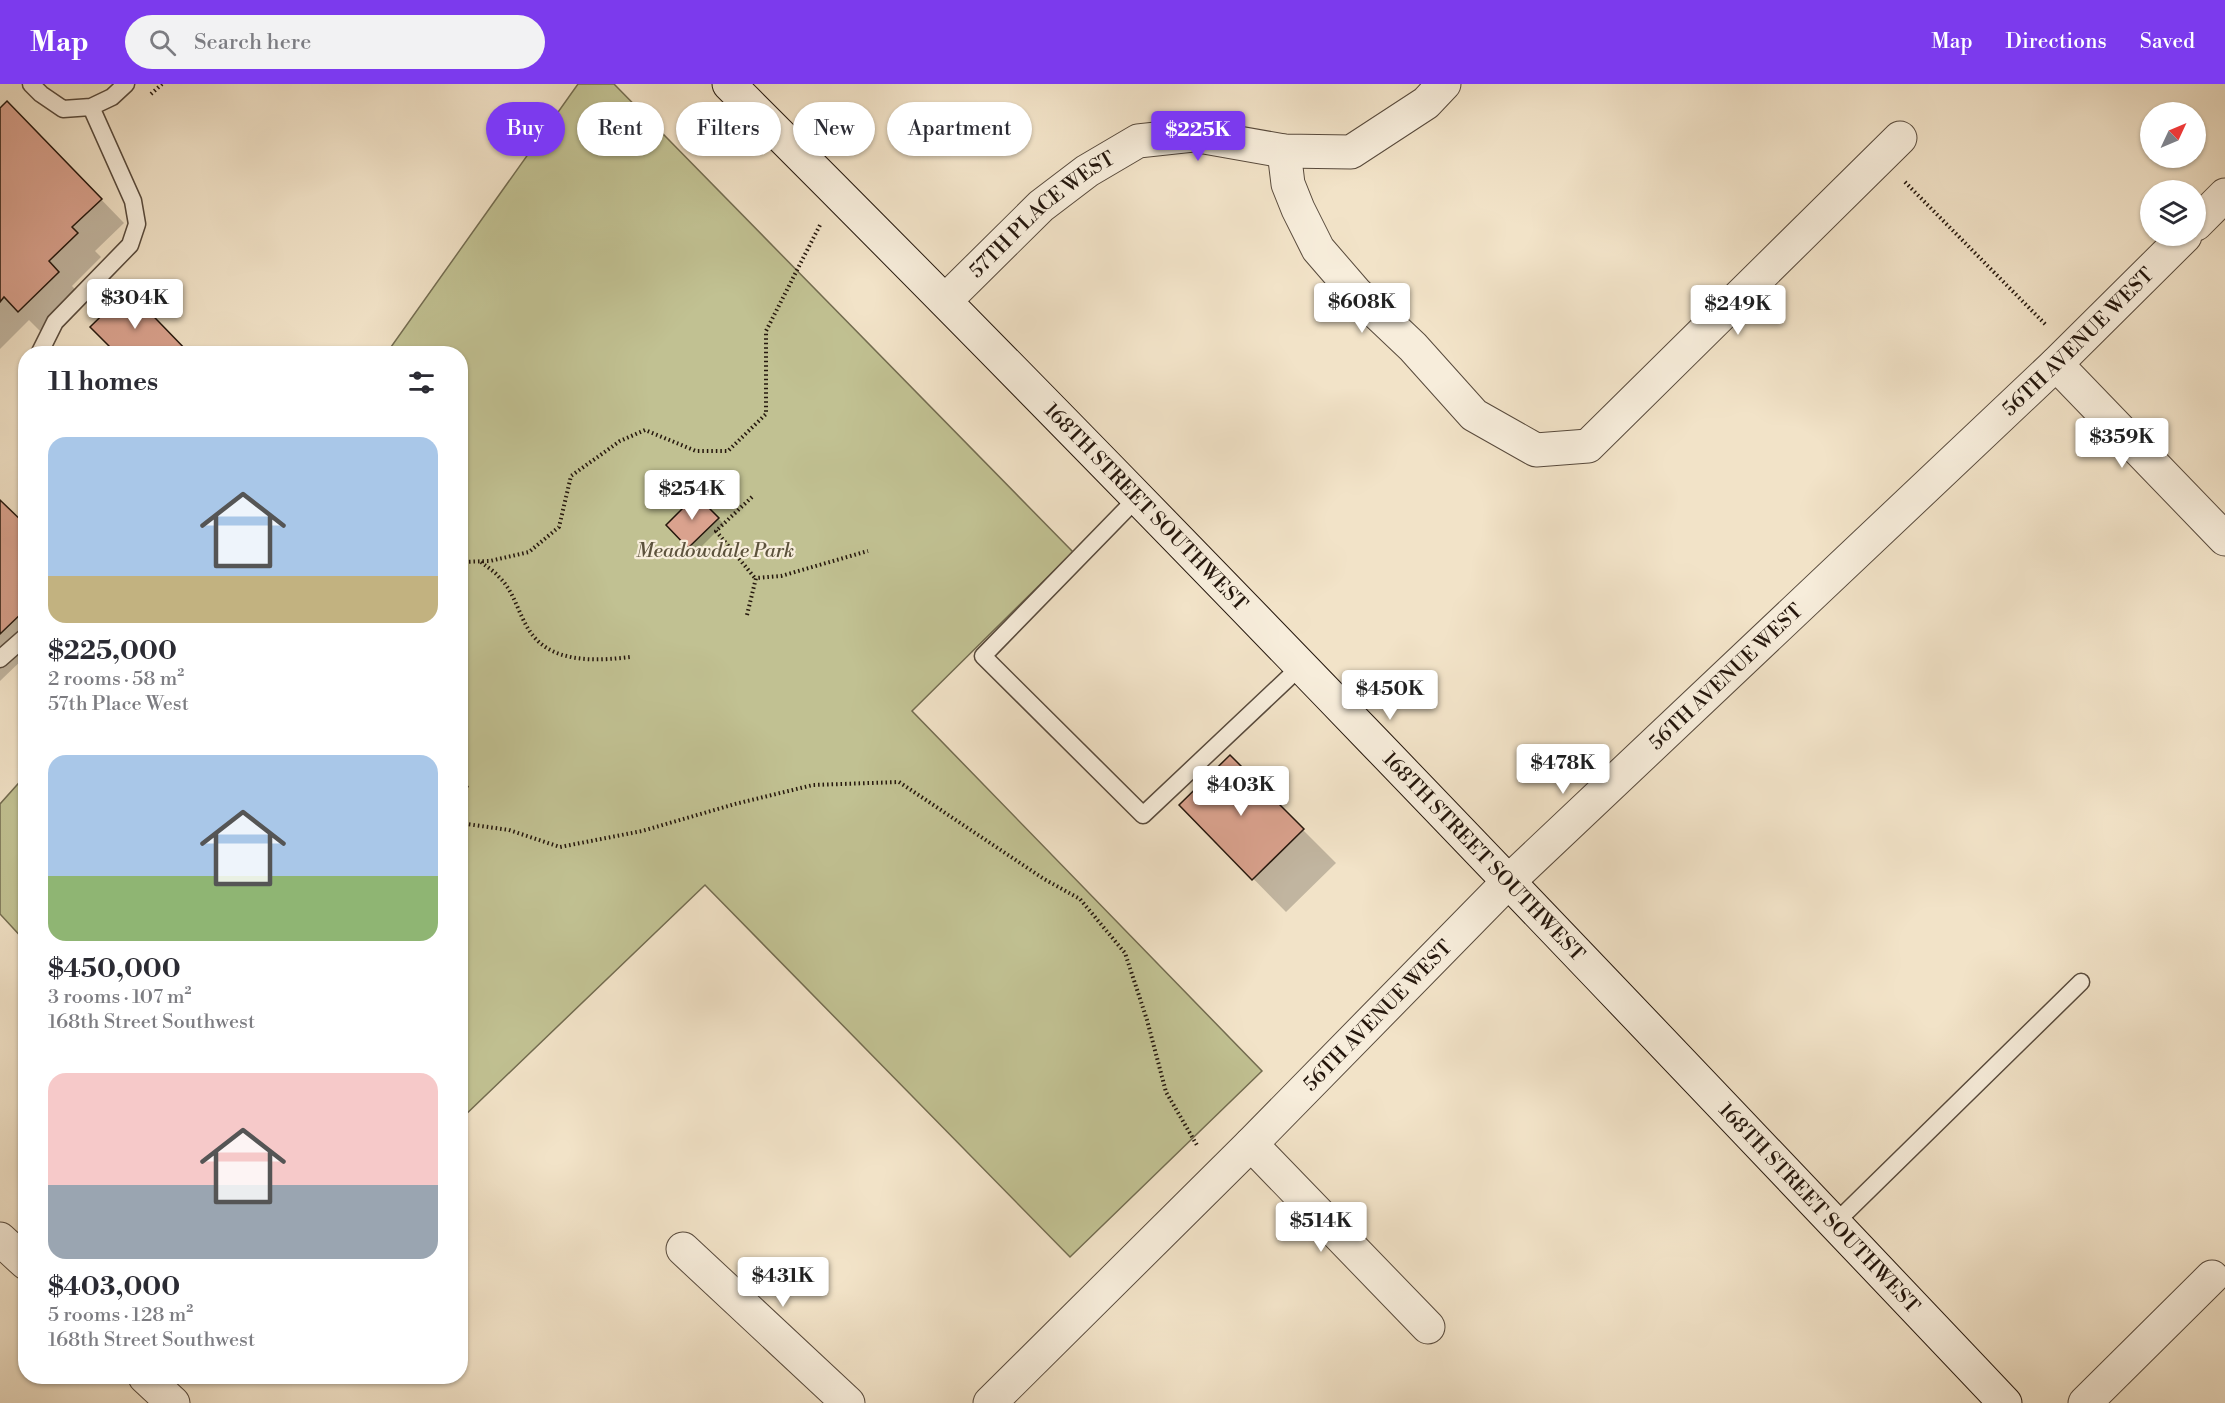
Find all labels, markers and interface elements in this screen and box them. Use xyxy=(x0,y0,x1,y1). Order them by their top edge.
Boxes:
search box xyxy=(125,15,545,69)
text: Map xyxy=(30,25,89,60)
icon: search xyxy=(146,26,179,59)
text: Search here xyxy=(194,29,311,56)
text: Map xyxy=(1931,29,1973,55)
text: Directions xyxy=(2006,29,2107,55)
text: Saved xyxy=(2140,29,2195,55)
chip: Buy xyxy=(486,102,565,156)
chip: Rent xyxy=(577,102,664,156)
chip: Filters xyxy=(676,102,781,156)
chip: New xyxy=(793,102,875,156)
chip: Apartment xyxy=(887,102,1032,156)
north arrow xyxy=(2140,102,2206,168)
map controls xyxy=(2140,102,2206,246)
pin: $225K xyxy=(1156,111,1240,162)
text: $225K xyxy=(1165,118,1231,143)
street label: 57TH PLACE WEST xyxy=(964,146,1120,284)
button: layers xyxy=(2140,180,2206,246)
street label: 56TH AVENUE WEST xyxy=(1998,263,2160,422)
pin: $304K xyxy=(93,279,177,330)
pin: $608K xyxy=(1320,283,1404,334)
pin: $249K xyxy=(1696,285,1780,336)
text: $304K xyxy=(101,286,169,311)
text: $608K xyxy=(1328,290,1396,315)
text: $249K xyxy=(1705,292,1771,317)
text: 11 homes xyxy=(48,366,158,398)
icon: filters xyxy=(405,366,438,399)
street label: 168TH STREET SOUTHWEST xyxy=(1038,398,1252,617)
pin: $359K xyxy=(2080,418,2164,469)
text: $359K xyxy=(2089,425,2155,450)
pin: $254K xyxy=(650,470,734,521)
icon: home xyxy=(189,476,297,584)
text: $254K xyxy=(659,477,725,502)
park label: Meadowdale Park xyxy=(636,539,794,564)
street label: 56TH AVENUE WEST xyxy=(1644,599,1809,756)
text: $225,000 xyxy=(48,635,177,667)
text: 2 rooms · 58 m² xyxy=(48,667,184,692)
pin: $450K xyxy=(1348,670,1432,721)
text: $450K xyxy=(1356,677,1424,702)
text: 57th Place West xyxy=(48,692,189,717)
pin: $478K xyxy=(1521,744,1605,795)
street label: 168TH STREET SOUTHWEST xyxy=(1377,747,1589,967)
text: $478K xyxy=(1531,751,1595,776)
pin: $403K xyxy=(1199,766,1283,817)
text: $403K xyxy=(1207,773,1275,798)
icon: home xyxy=(189,794,297,902)
street label: 56TH AVENUE WEST xyxy=(1299,935,1458,1097)
text: $450,000 xyxy=(48,953,181,985)
text: 3 rooms · 107 m² xyxy=(48,985,192,1010)
text: 168th Street Southwest xyxy=(48,1010,255,1035)
street label: 168TH STREET SOUTHWEST xyxy=(1713,1098,1924,1319)
icon: home xyxy=(189,1112,297,1220)
pin: $514K xyxy=(1279,1202,1363,1253)
text: $514K xyxy=(1290,1209,1352,1234)
pin: $431K xyxy=(741,1257,825,1308)
text: $431K xyxy=(752,1264,814,1289)
text: $403,000 xyxy=(48,1271,180,1303)
text: 5 rooms · 128 m² xyxy=(48,1303,193,1328)
text: 168th Street Southwest xyxy=(48,1328,255,1353)

